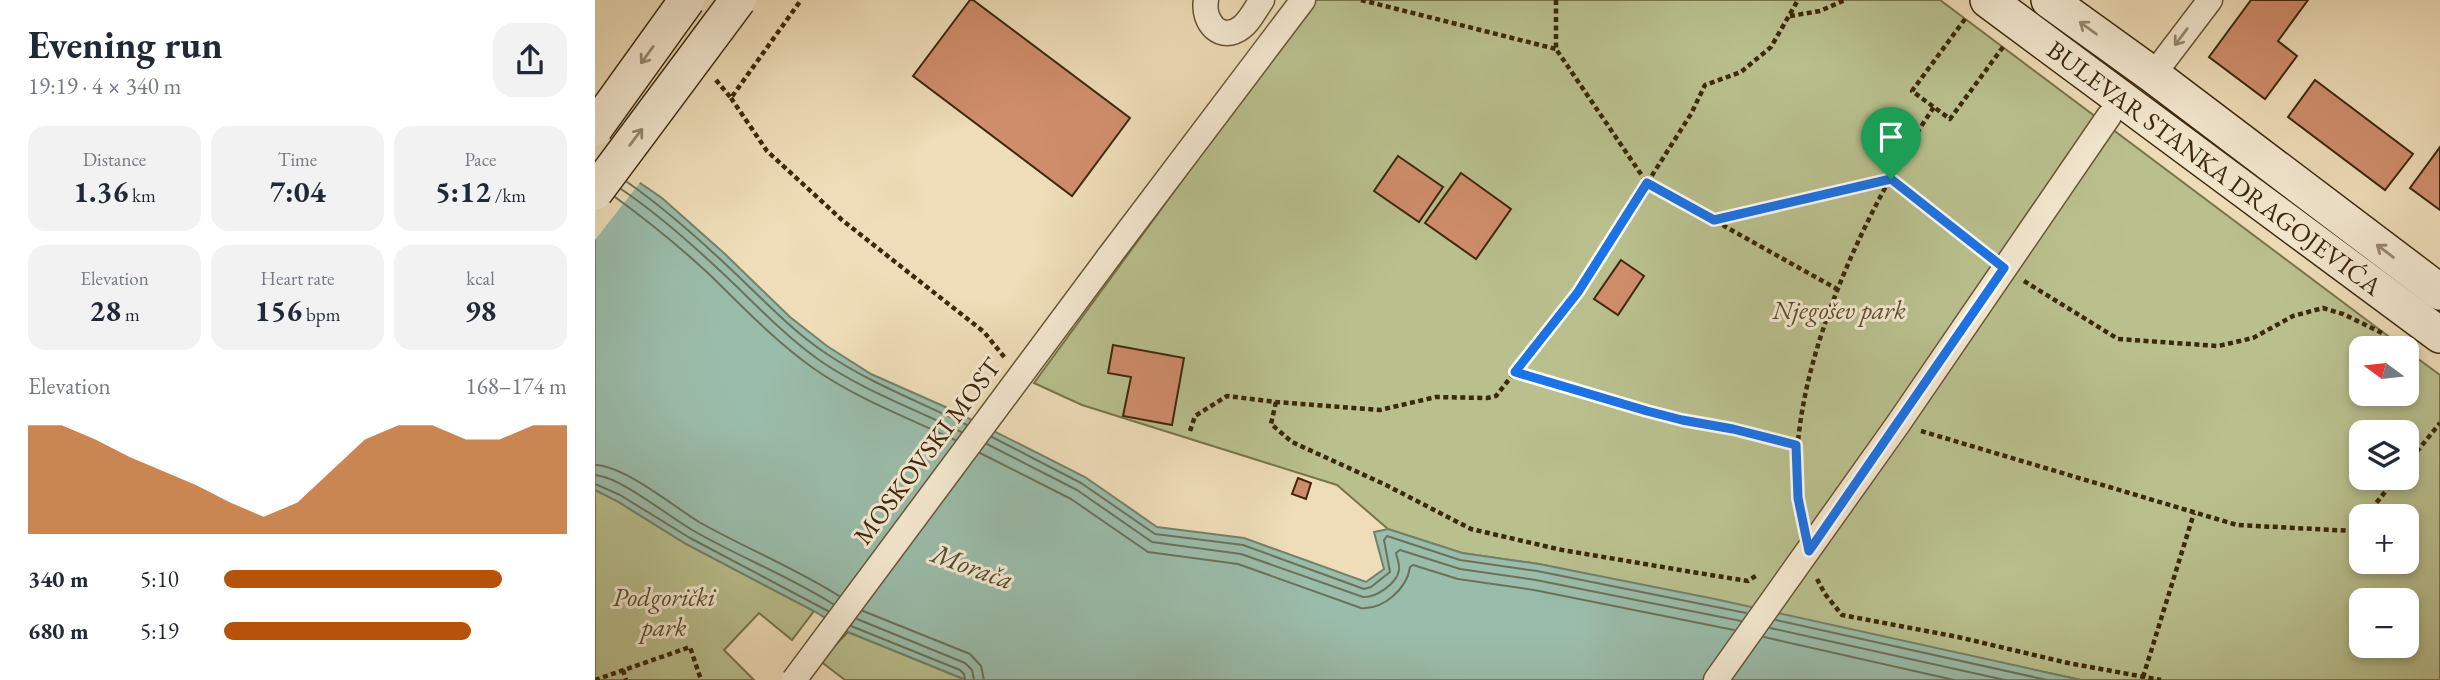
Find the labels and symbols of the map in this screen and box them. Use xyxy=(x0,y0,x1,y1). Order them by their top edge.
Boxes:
one-way arrow xyxy=(2080,21,2098,36)
one-way arrow xyxy=(2174,28,2189,46)
street label: BULEVAR STANKA DRAGOJEVIĆA xyxy=(2040,33,2390,304)
one-way arrow xyxy=(640,45,655,64)
pin xyxy=(1861,107,1921,179)
one-way arrow xyxy=(629,128,643,147)
one-way arrow xyxy=(2377,243,2395,258)
park label: Njegošev park xyxy=(1771,293,1906,327)
north arrow xyxy=(2349,336,2419,406)
street label: MOSKOVSKI MOST xyxy=(846,350,1009,551)
water label: Morača xyxy=(925,534,1019,597)
park label: Podgorički park xyxy=(613,580,717,644)

